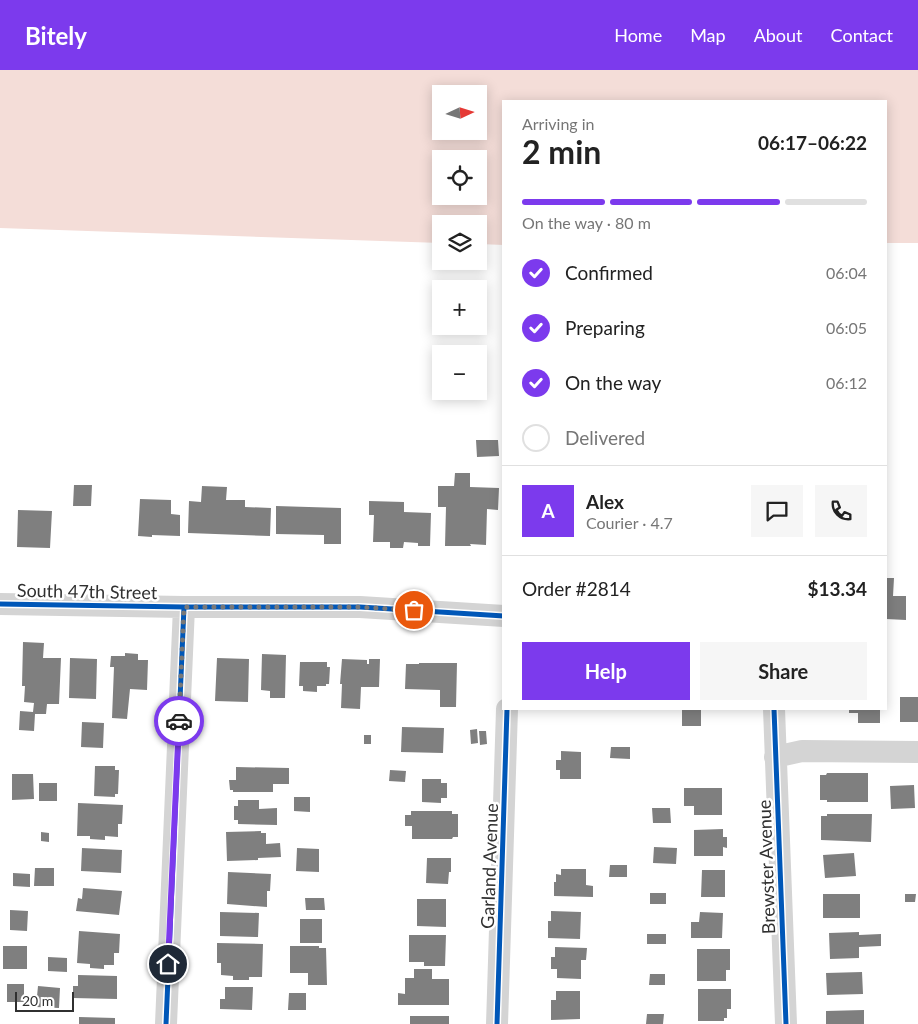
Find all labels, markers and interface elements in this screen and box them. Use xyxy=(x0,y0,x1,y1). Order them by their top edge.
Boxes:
text: Bitely xyxy=(25,21,87,50)
text: Home xyxy=(614,24,662,46)
text: Map xyxy=(690,24,726,46)
text: About xyxy=(754,24,803,46)
text: Contact xyxy=(831,24,893,46)
north arrow xyxy=(432,85,488,140)
map controls xyxy=(432,85,487,400)
text: Arriving in xyxy=(522,114,595,133)
text: 06:17–06:22 xyxy=(758,131,867,154)
text: 2 min xyxy=(522,132,601,171)
button: locate xyxy=(432,150,487,205)
text: On the way · 80 m xyxy=(522,213,651,232)
button: layers xyxy=(432,215,487,270)
icon: check xyxy=(522,259,550,287)
text: Confirmed xyxy=(565,261,653,284)
text: 06:04 xyxy=(826,263,867,282)
button: + xyxy=(432,280,487,335)
icon: check xyxy=(522,314,550,342)
text: Preparing xyxy=(565,316,645,339)
text: 06:05 xyxy=(826,318,867,337)
button: − xyxy=(432,345,487,400)
icon: check xyxy=(522,369,550,397)
text: On the way xyxy=(565,371,661,394)
text: 06:12 xyxy=(826,373,867,392)
text: Delivered xyxy=(565,426,645,449)
button: chat xyxy=(751,485,803,537)
button: phone xyxy=(815,485,867,537)
text: Alex xyxy=(586,490,624,513)
text: A xyxy=(541,499,555,522)
text: Courier · 4.7 xyxy=(586,513,673,532)
text: Order #2814 xyxy=(522,577,631,600)
text: $13.34 xyxy=(807,577,867,600)
street label: South 47th Street xyxy=(17,579,158,603)
pin xyxy=(393,589,435,631)
icon: bag xyxy=(400,596,428,624)
button: Help xyxy=(522,642,690,700)
button: Share xyxy=(700,642,867,700)
courier xyxy=(154,696,204,746)
icon: car xyxy=(165,707,193,735)
street label: Brewster Avenue xyxy=(753,799,779,935)
street label: Garland Avenue xyxy=(476,803,502,929)
pin xyxy=(147,943,189,985)
icon: home xyxy=(154,950,182,978)
scale bar xyxy=(15,989,74,1012)
text: 20 m xyxy=(22,992,53,1009)

